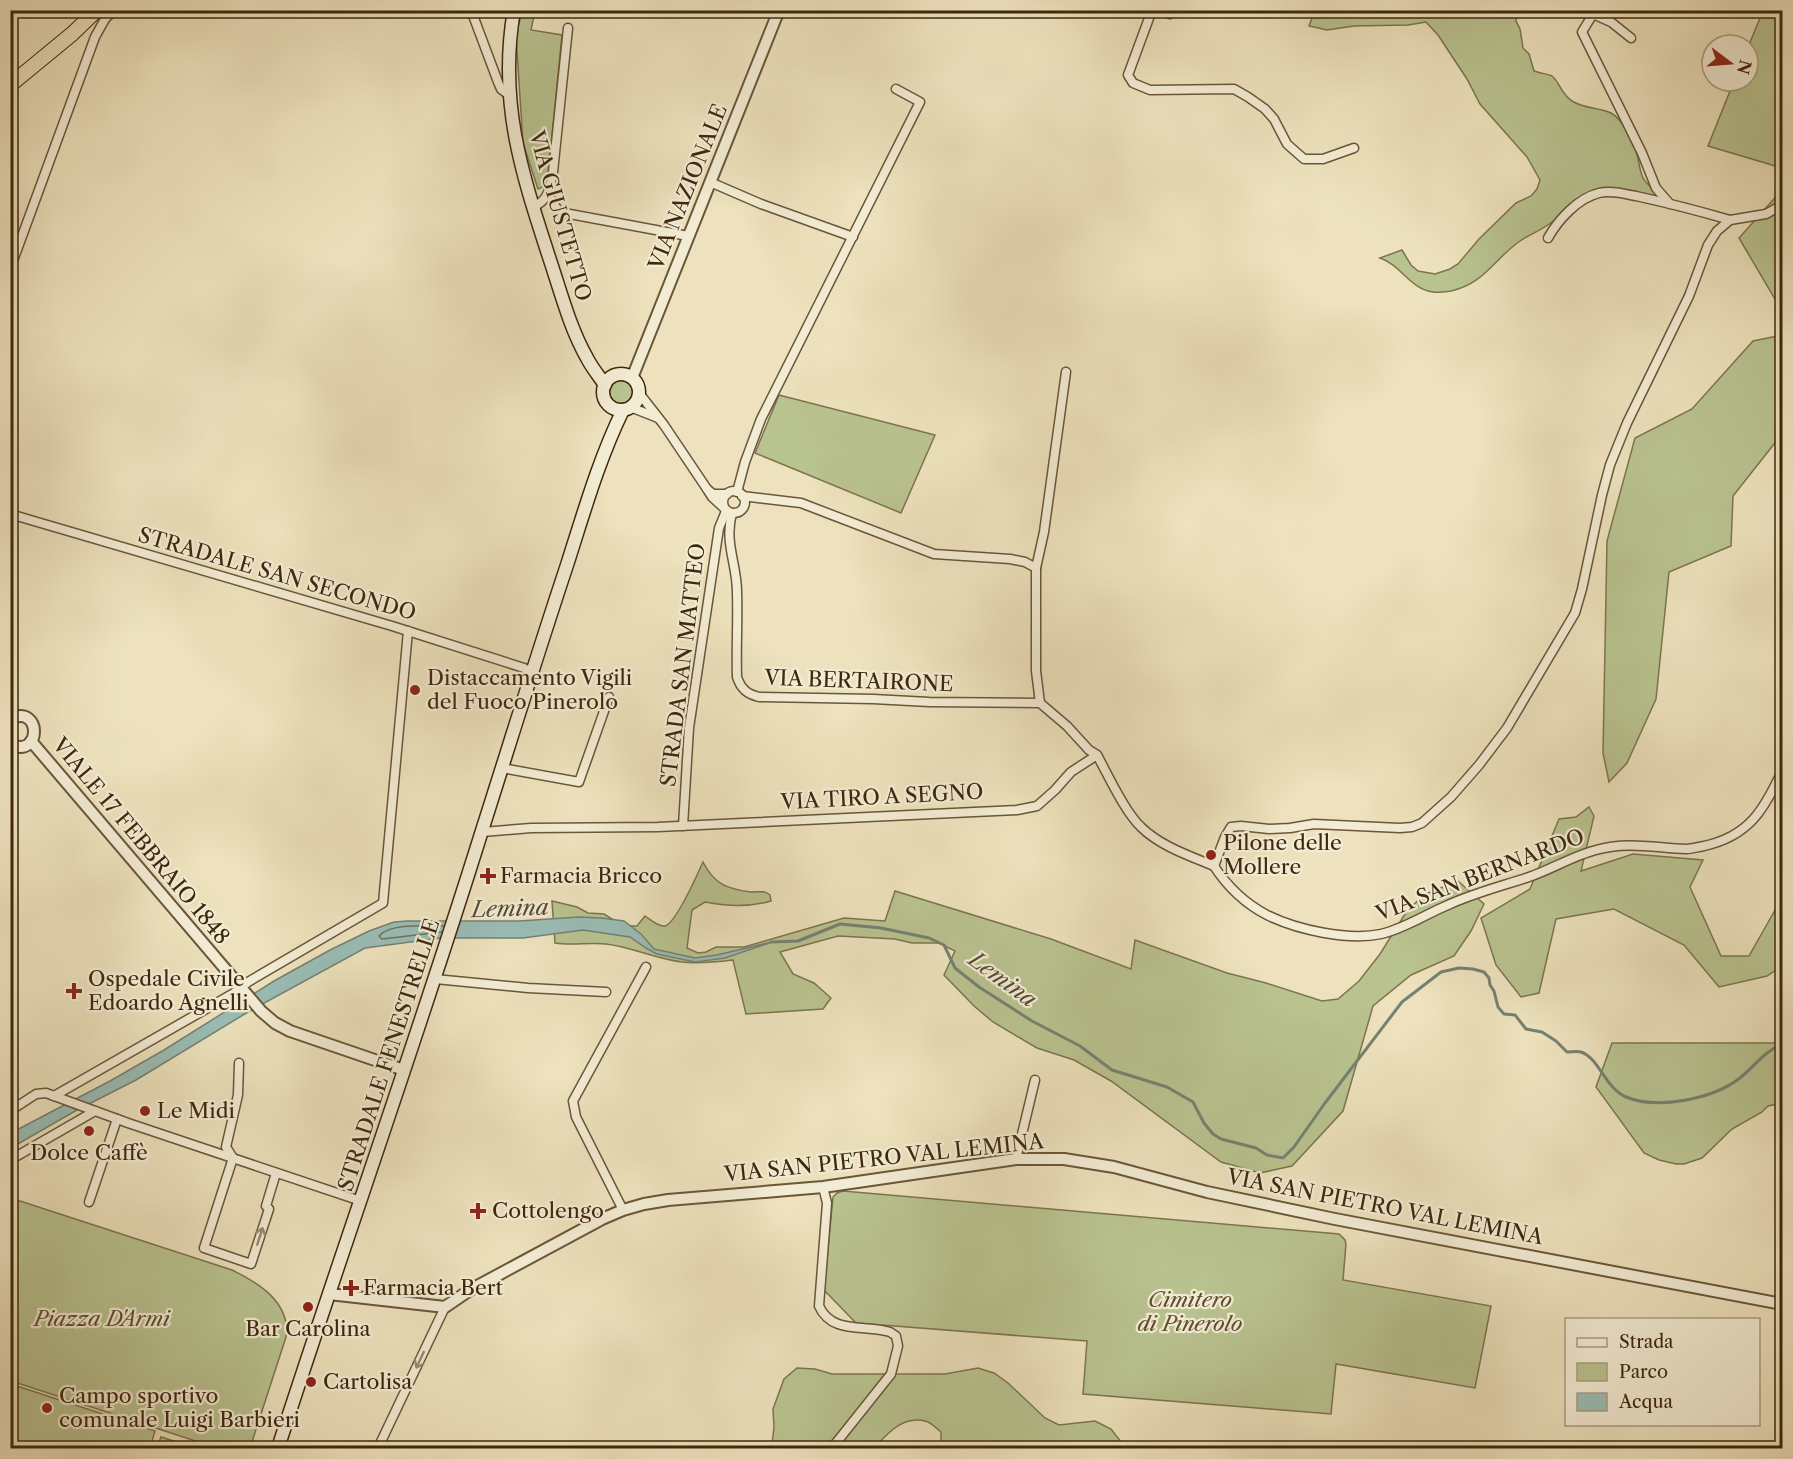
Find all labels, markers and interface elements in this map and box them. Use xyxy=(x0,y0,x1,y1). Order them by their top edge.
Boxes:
north arrow xyxy=(1700,33,1760,93)
text: N xyxy=(1733,58,1756,77)
street label: VIA NAZIONALE xyxy=(643,100,732,274)
street label: VIA GIUSTETTO xyxy=(524,127,597,304)
street label: STRADALE SAN SECONDO xyxy=(135,522,419,625)
street label: STRADA SAN MATTEO xyxy=(655,542,710,788)
place label: Distaccamento Vigili del Fuoco Pinerolo xyxy=(427,665,632,714)
street label: VIA BERTAIRONE xyxy=(763,665,954,696)
marker: Distaccamento Vigili del Fuoco Pinerolo xyxy=(408,683,422,697)
street label: VIALE 17 FEBBRAIO 1848 xyxy=(47,732,235,949)
street label: VIA TIRO A SEGNO xyxy=(779,779,984,814)
street label: VIA SAN BERNARDO xyxy=(1371,823,1588,926)
place label: Pilone delle Mollere xyxy=(1223,830,1342,879)
marker: Pilone delle Mollere xyxy=(1204,848,1218,862)
place label: Farmacia Bricco xyxy=(500,863,662,888)
marker: Farmacia Bricco xyxy=(481,869,495,883)
water label: Lemina xyxy=(469,894,549,923)
street label: STRADALE FENESTRELLE xyxy=(333,915,444,1194)
water label: Lemina xyxy=(962,945,1042,1013)
place label: Ospedale Civile Edoardo Agnelli xyxy=(88,966,249,1015)
marker: Ospedale Civile Edoardo Agnelli xyxy=(65,982,83,1000)
place label: Le Midi xyxy=(157,1098,235,1123)
marker: Le Midi xyxy=(138,1104,152,1118)
marker: Dolce Caffè xyxy=(82,1124,96,1138)
street label: VIA SAN PIETRO VAL LEMINA xyxy=(722,1128,1046,1187)
place label: Dolce Caffè xyxy=(30,1140,148,1165)
street label: VIA SAN PIETRO VAL LEMINA xyxy=(1224,1163,1546,1250)
place label: Cottolengo xyxy=(492,1198,604,1223)
marker: Cottolengo xyxy=(469,1202,487,1220)
one-way arrow xyxy=(255,1227,266,1246)
place label: Farmacia Bert xyxy=(363,1275,504,1300)
marker: Farmacia Bert xyxy=(344,1281,358,1295)
park label: Cimitero di Pinerolo xyxy=(1138,1287,1243,1336)
marker: Bar Carolina xyxy=(301,1300,315,1314)
park label: Piazza D'Armi xyxy=(32,1306,171,1331)
place label: Bar Carolina xyxy=(245,1316,372,1341)
legend xyxy=(1565,1318,1760,1426)
text: Strada xyxy=(1619,1331,1674,1353)
one-way arrow xyxy=(414,1350,426,1368)
text: Parco xyxy=(1619,1361,1668,1383)
place label: Cartolisa xyxy=(323,1369,413,1394)
marker: Cartolisa xyxy=(304,1375,318,1389)
place label: Campo sportivo comunale Luigi Barbieri xyxy=(59,1383,300,1432)
text: Acqua xyxy=(1618,1391,1673,1413)
marker: Campo sportivo comunale Luigi Barbieri xyxy=(40,1401,54,1415)

